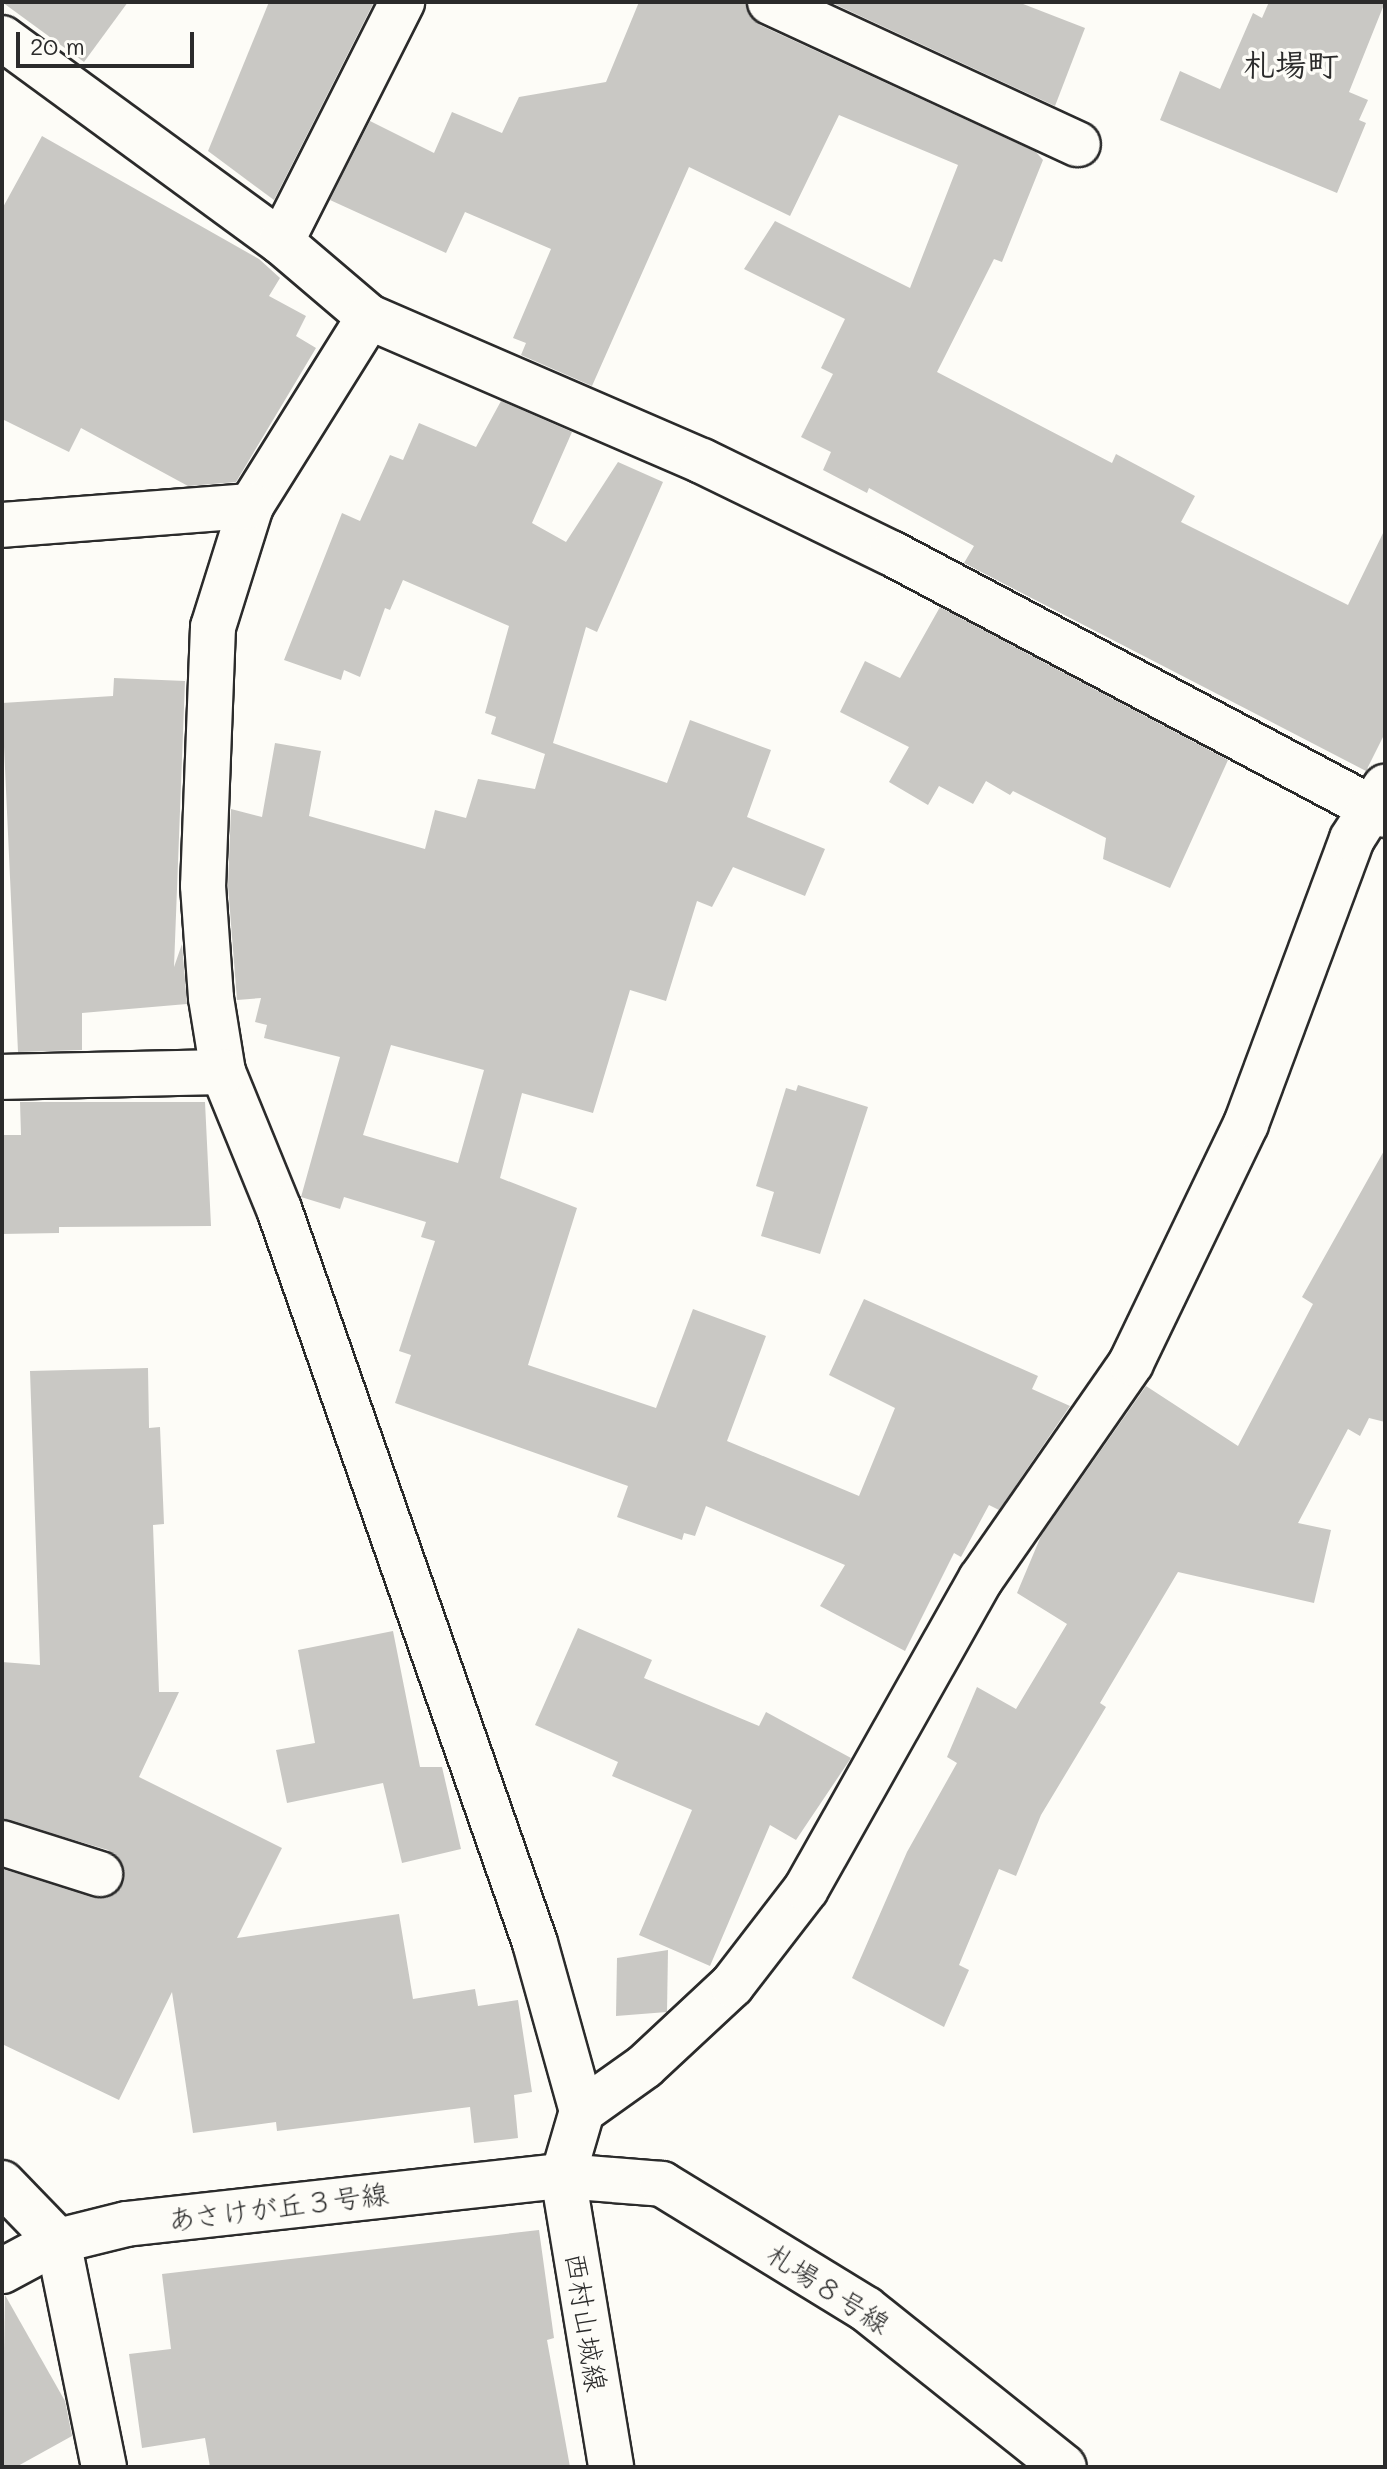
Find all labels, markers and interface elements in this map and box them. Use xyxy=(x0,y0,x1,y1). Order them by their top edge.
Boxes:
scale bar xyxy=(20,16,198,66)
text: 20 m xyxy=(30,30,85,61)
district label: 札場町 xyxy=(1243,44,1339,82)
street label: あさけが丘３号線 xyxy=(165,2176,391,2236)
street label: 札場８号線 xyxy=(761,2236,897,2340)
street label: 西村山城線 xyxy=(559,2250,615,2394)

